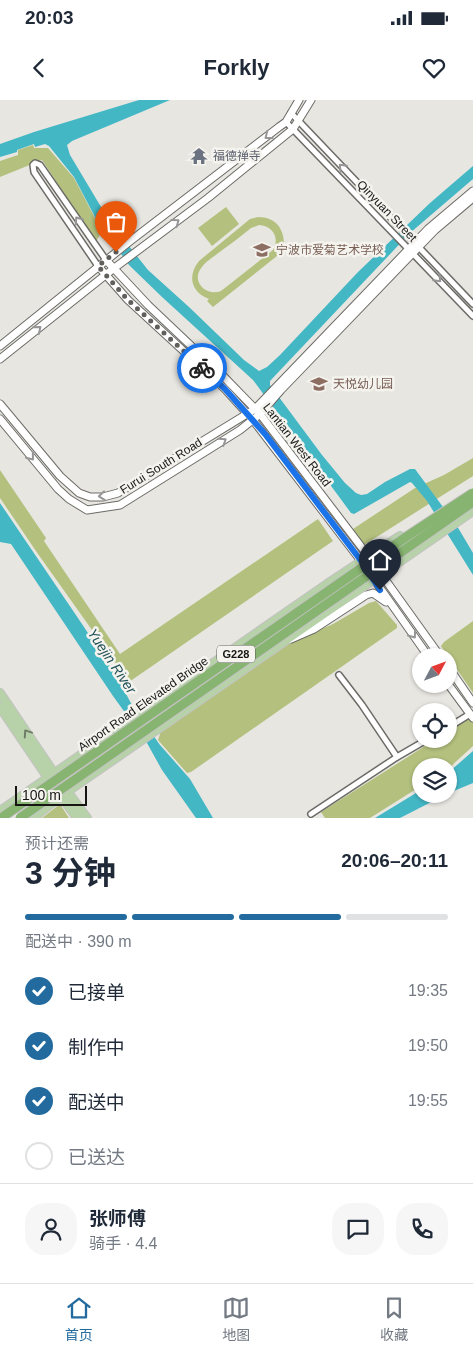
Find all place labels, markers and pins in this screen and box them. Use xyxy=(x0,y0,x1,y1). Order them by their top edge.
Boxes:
temple icon: 福德禅寺 xyxy=(189,146,209,166)
place label: 福德禅寺 xyxy=(213,149,261,163)
pin xyxy=(95,201,137,252)
school or university icon: 宁波市爱菊艺术学校 xyxy=(252,240,272,260)
place label: 宁波市爱菊艺术学校 xyxy=(276,243,384,257)
school or university icon: 天悦幼儿园 xyxy=(309,374,329,394)
place label: 天悦幼儿园 xyxy=(333,377,393,391)
pin xyxy=(359,539,401,590)

